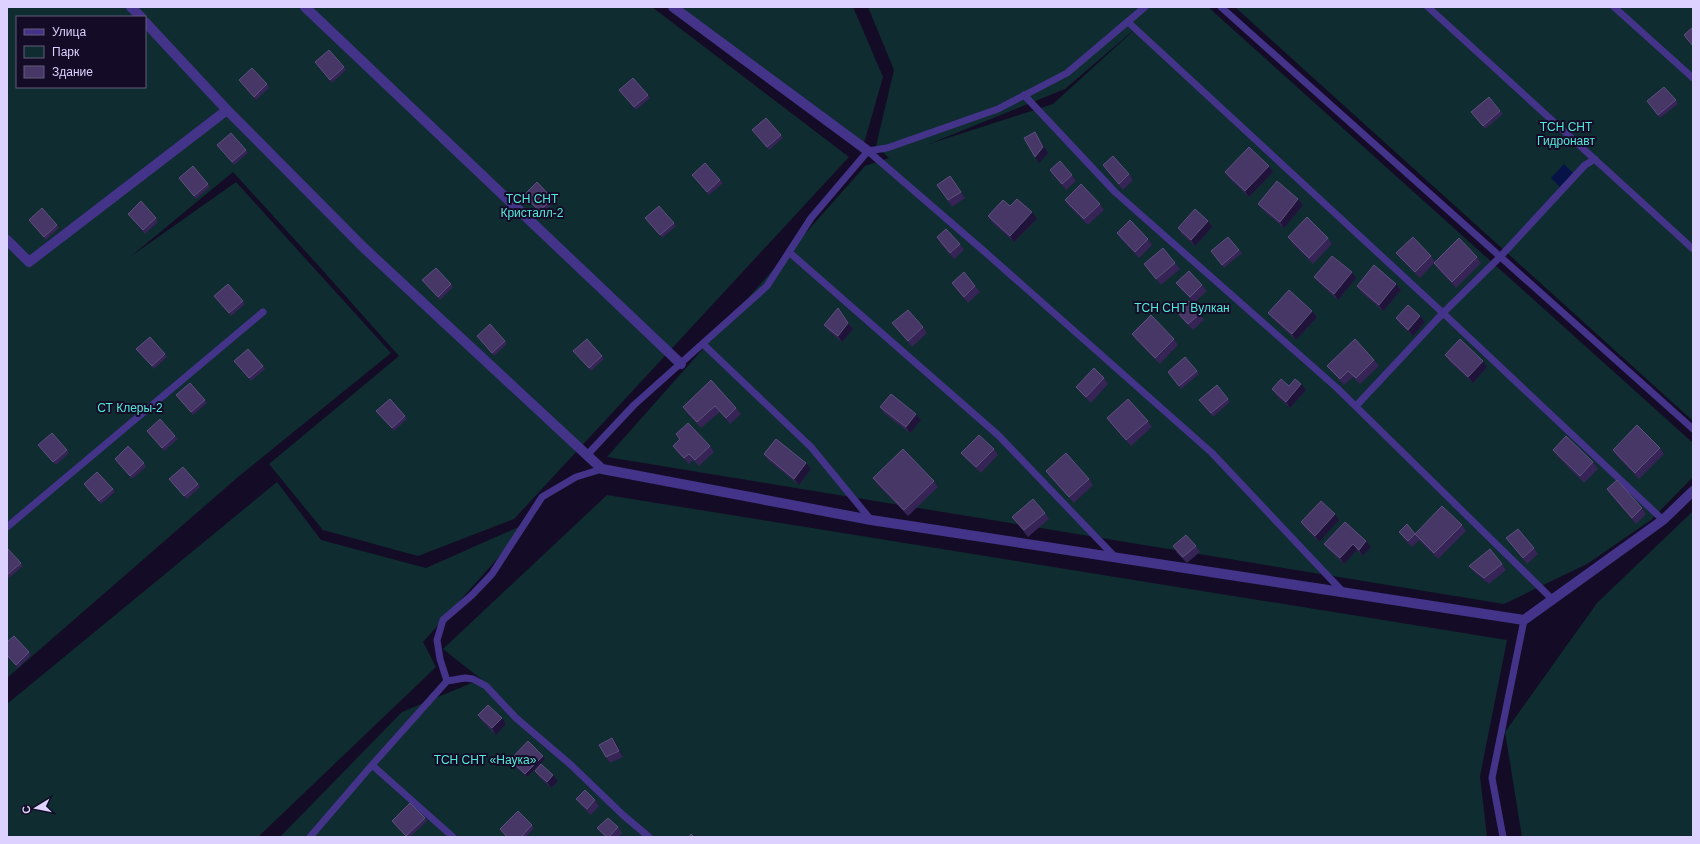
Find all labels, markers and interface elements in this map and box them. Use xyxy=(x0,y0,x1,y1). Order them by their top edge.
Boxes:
legend xyxy=(16,16,146,88)
text: Улица xyxy=(52,25,86,39)
text: Парк xyxy=(52,45,80,59)
text: Здание xyxy=(52,65,93,79)
park label: ТСН СНТ Гидронавт xyxy=(1537,120,1595,148)
park label: ТСН СНТ Кристалл-2 xyxy=(500,192,564,220)
park label: ТСН СНТ Вулкан xyxy=(1134,301,1230,315)
park label: СТ Клеры-2 xyxy=(97,401,163,415)
park label: ТСН СНТ «Наука» xyxy=(434,753,537,767)
north arrow xyxy=(16,788,56,828)
text: С xyxy=(20,805,33,815)

